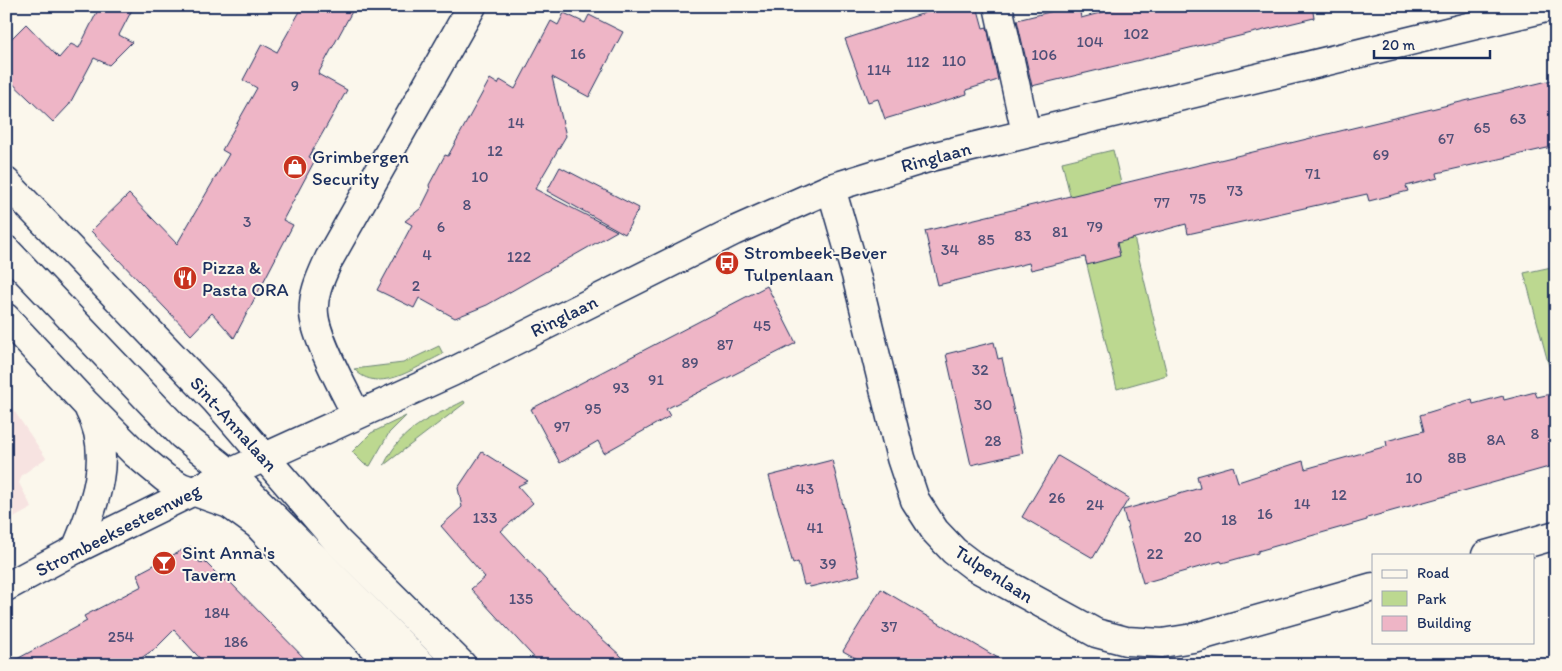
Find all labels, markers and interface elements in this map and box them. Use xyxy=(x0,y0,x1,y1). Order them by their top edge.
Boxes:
house number: 102 xyxy=(1123,24,1149,43)
scale bar xyxy=(1374,28,1491,60)
house number: 104 xyxy=(1077,32,1104,51)
text: 20 m xyxy=(1382,36,1416,54)
house number: 16 xyxy=(570,44,586,63)
house number: 106 xyxy=(1031,45,1057,64)
house number: 110 xyxy=(942,51,966,70)
house number: 112 xyxy=(906,52,930,71)
house number: 114 xyxy=(867,60,892,79)
house number: 9 xyxy=(291,76,299,95)
house number: 63 xyxy=(1509,109,1527,128)
house number: 14 xyxy=(507,113,525,132)
house number: 65 xyxy=(1474,118,1490,137)
house number: 67 xyxy=(1438,129,1454,148)
street label: Ringlaan xyxy=(898,137,974,177)
house number: 12 xyxy=(487,141,504,160)
place label: Grimbergen Security xyxy=(312,145,409,190)
house number: 69 xyxy=(1373,145,1389,164)
shop icon: Grimbergen Security xyxy=(282,154,308,180)
house number: 71 xyxy=(1305,164,1321,183)
house number: 10 xyxy=(471,167,489,186)
house number: 73 xyxy=(1227,181,1244,200)
house number: 75 xyxy=(1190,189,1206,208)
house number: 77 xyxy=(1154,193,1170,212)
house number: 8 xyxy=(463,195,472,214)
house number: 3 xyxy=(243,212,252,231)
house number: 6 xyxy=(437,217,445,236)
house number: 79 xyxy=(1087,217,1103,236)
house number: 81 xyxy=(1052,222,1069,241)
house number: 83 xyxy=(1014,226,1032,245)
house number: 85 xyxy=(977,230,995,249)
house number: 34 xyxy=(941,240,960,259)
place label: Strombeek-Bever Tulpenlaan xyxy=(744,241,887,286)
house number: 4 xyxy=(422,245,432,264)
house number: 122 xyxy=(507,247,532,266)
bus stop icon: Strombeek-Bever Tulpenlaan xyxy=(714,250,740,276)
place label: Pizza & Pasta ORA xyxy=(202,256,289,301)
restaurant icon: Pizza & Pasta ORA xyxy=(172,265,198,291)
house number: 2 xyxy=(412,276,421,295)
street label: Ringlaan xyxy=(527,290,602,342)
house number: 45 xyxy=(753,316,771,335)
house number: 87 xyxy=(717,335,733,354)
house number: 89 xyxy=(681,353,699,372)
house number: 32 xyxy=(971,360,989,379)
house number: 91 xyxy=(648,370,664,389)
street label: Sint-Annalaan xyxy=(185,372,283,476)
house number: 93 xyxy=(612,378,630,397)
house number: 30 xyxy=(974,395,992,414)
house number: 95 xyxy=(585,399,601,418)
house number: 97 xyxy=(554,417,570,436)
house number: 8 xyxy=(1531,424,1540,443)
house number: 8A xyxy=(1486,430,1506,449)
house number: 28 xyxy=(984,431,1002,450)
house number: 8B xyxy=(1447,448,1467,467)
house number: 10 xyxy=(1405,468,1423,487)
street label: Strombeeksesteenweg xyxy=(32,478,205,582)
house number: 43 xyxy=(796,479,814,498)
house number: 12 xyxy=(1331,485,1348,504)
house number: 26 xyxy=(1049,488,1065,507)
house number: 14 xyxy=(1293,494,1311,513)
house number: 24 xyxy=(1086,495,1104,514)
house number: 16 xyxy=(1257,504,1273,523)
house number: 133 xyxy=(473,508,498,527)
house number: 18 xyxy=(1221,510,1237,529)
house number: 41 xyxy=(806,518,824,537)
house number: 20 xyxy=(1184,527,1202,546)
street label: Tulpenlaan xyxy=(950,540,1038,608)
place label: Sint Anna's Tavern xyxy=(182,541,275,586)
house number: 22 xyxy=(1147,544,1164,563)
bar icon: Sint Anna's Tavern xyxy=(151,550,177,576)
house number: 39 xyxy=(819,554,837,573)
legend xyxy=(1372,554,1534,644)
text: Road xyxy=(1417,564,1450,582)
house number: 135 xyxy=(509,589,533,608)
text: Park xyxy=(1417,590,1447,608)
house number: 184 xyxy=(204,603,230,622)
text: Building xyxy=(1417,614,1471,632)
house number: 37 xyxy=(881,617,897,636)
house number: 254 xyxy=(108,627,135,646)
house number: 186 xyxy=(224,632,248,651)

